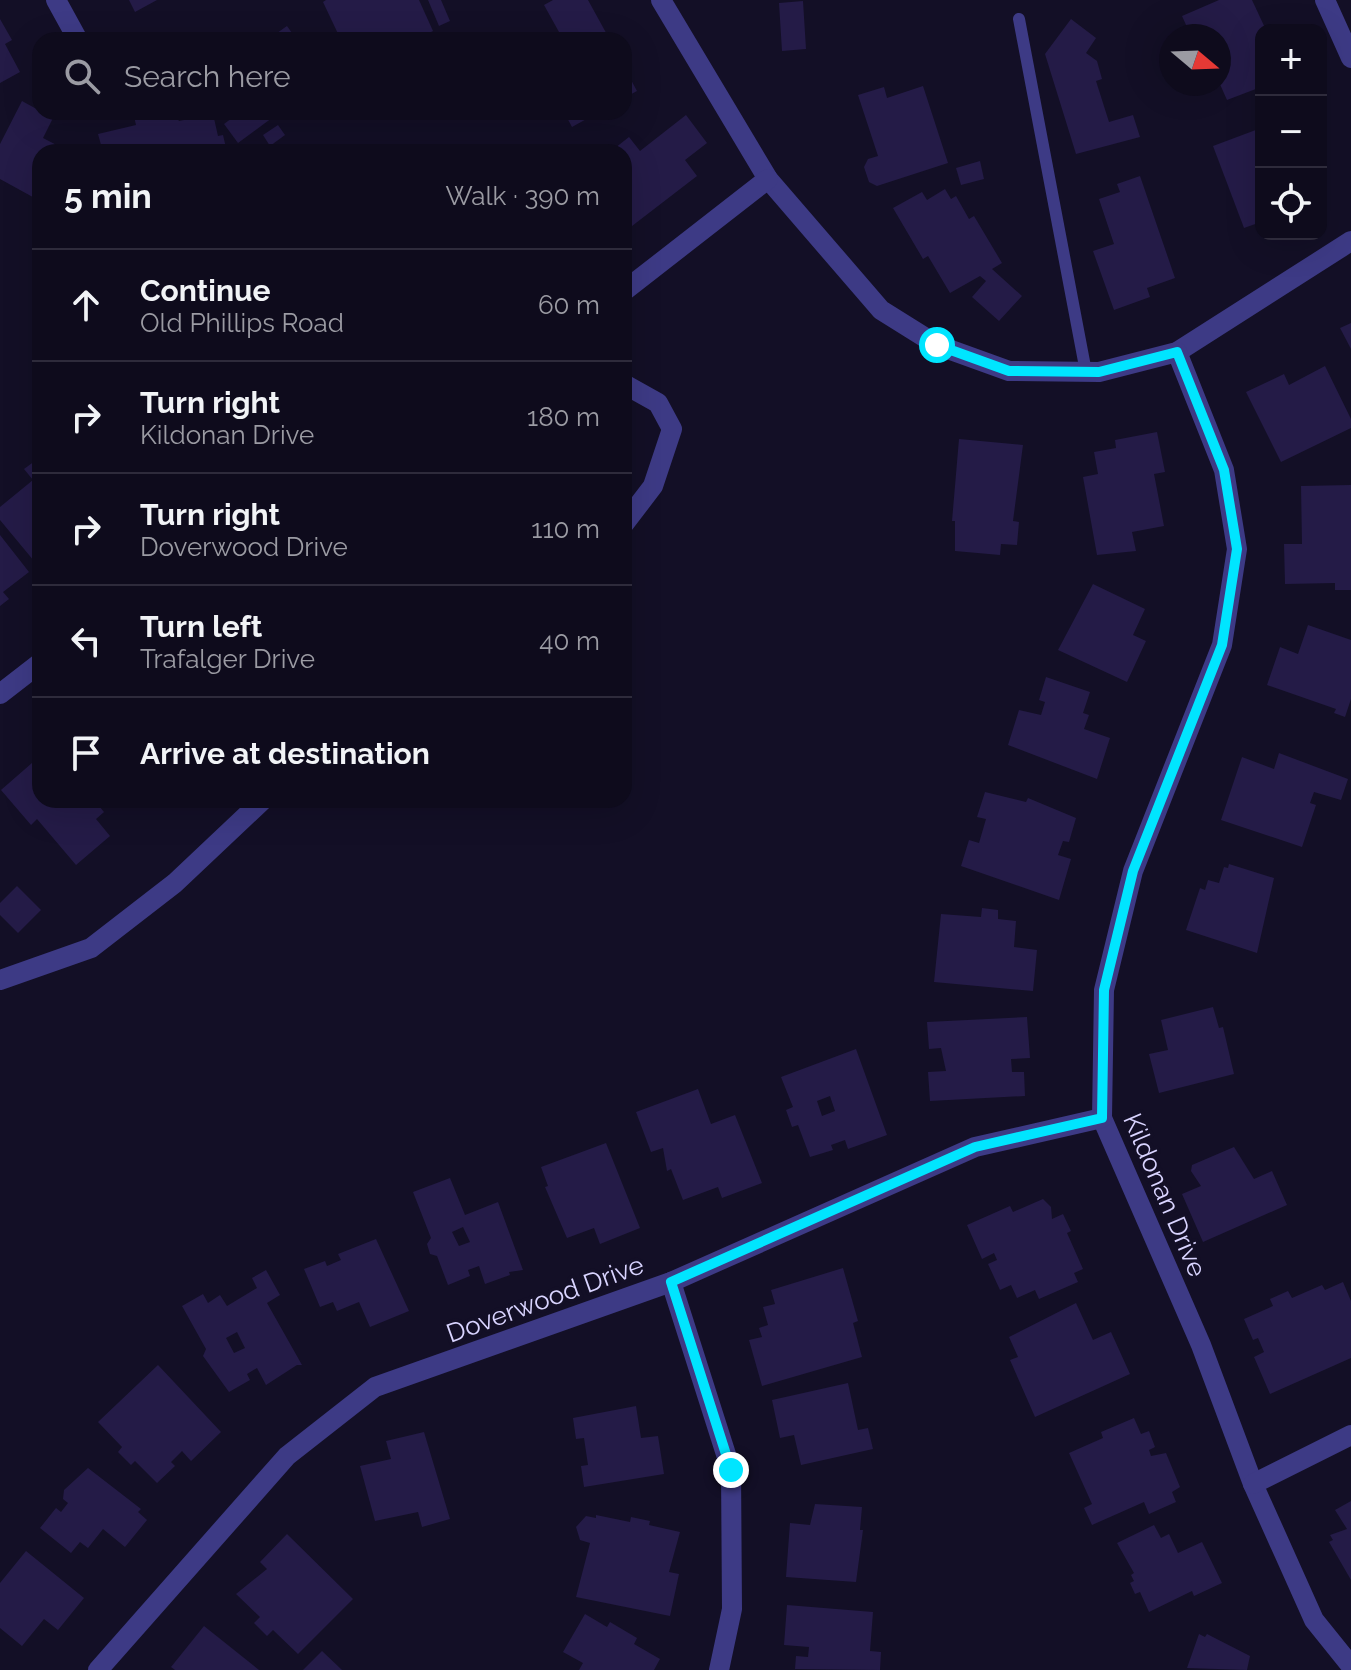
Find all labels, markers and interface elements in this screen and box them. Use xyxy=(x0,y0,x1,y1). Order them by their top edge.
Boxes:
north arrow xyxy=(1159,24,1231,96)
map controls xyxy=(1255,24,1327,240)
button: + xyxy=(1255,24,1327,96)
search box xyxy=(32,32,632,120)
icon: search xyxy=(60,54,104,98)
text: Search here xyxy=(124,59,291,94)
button: − xyxy=(1255,96,1327,168)
button: locate xyxy=(1255,168,1327,240)
text: 5 min xyxy=(64,176,152,216)
text: Walk · 390 m xyxy=(445,181,600,211)
text: Continue xyxy=(140,273,271,308)
icon: ahead xyxy=(64,283,108,327)
text: 60 m xyxy=(538,290,600,320)
text: Old Phillips Road xyxy=(140,308,344,338)
route start xyxy=(919,327,955,363)
text: Turn right xyxy=(140,385,280,420)
icon: right xyxy=(64,395,108,439)
text: 180 m xyxy=(527,402,600,432)
text: Kildonan Drive xyxy=(140,420,314,450)
text: Turn right xyxy=(140,497,280,532)
icon: right xyxy=(64,507,108,551)
text: 110 m xyxy=(531,514,600,544)
text: Doverwood Drive xyxy=(140,532,348,562)
text: Turn left xyxy=(140,609,262,644)
icon: left xyxy=(64,619,108,663)
text: 40 m xyxy=(539,626,600,656)
text: Trafalger Drive xyxy=(140,644,315,674)
icon: arrive xyxy=(64,731,108,775)
text: Arrive at destination xyxy=(140,736,430,771)
street label: Kildonan Drive xyxy=(1117,1109,1213,1281)
street label: Doverwood Drive xyxy=(442,1249,648,1349)
route end xyxy=(713,1452,749,1488)

